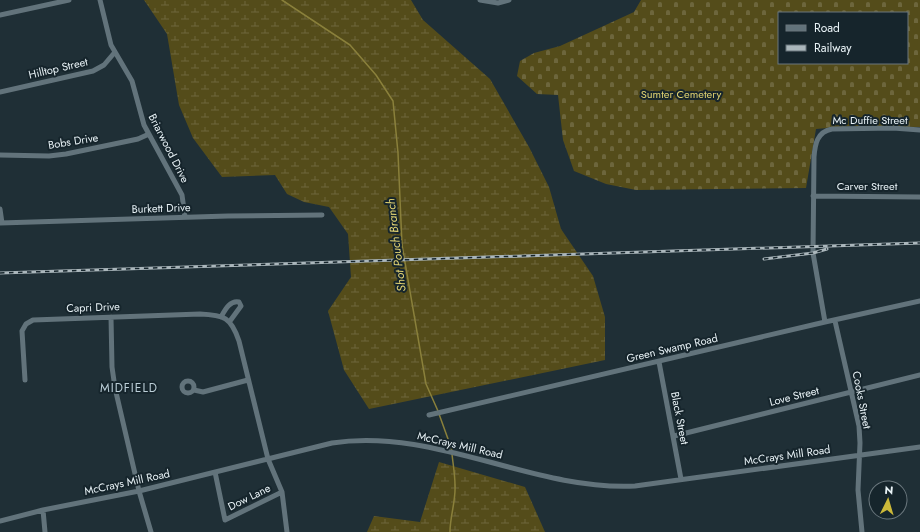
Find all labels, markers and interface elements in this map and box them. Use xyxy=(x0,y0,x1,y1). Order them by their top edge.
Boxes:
legend xyxy=(778,12,908,64)
text: Road xyxy=(814,19,840,37)
text: Railway xyxy=(814,39,852,57)
street label: Hilltop Street xyxy=(27,53,89,83)
park label: Sumter Cemetery xyxy=(641,86,721,102)
street label: Briarwood Drive xyxy=(145,111,193,186)
street label: Mc Duffie Street xyxy=(832,112,908,128)
street label: Bobs Drive xyxy=(47,129,100,153)
street label: Carver Street xyxy=(837,178,898,194)
water label: Shot Pouch Branch xyxy=(381,197,411,293)
street label: Burkett Drive xyxy=(131,199,191,217)
street label: Capri Drive xyxy=(66,298,120,316)
street label: Green Swamp Road xyxy=(625,330,719,366)
street label: Cooks Street xyxy=(849,370,875,431)
district label: MIDFIELD xyxy=(100,379,158,397)
street label: Love Street xyxy=(767,382,821,410)
street label: Black Street xyxy=(667,390,693,446)
street label: McCrays Mill Road xyxy=(416,427,504,463)
street label: McCrays Mill Road xyxy=(743,441,831,469)
street label: McCrays Mill Road xyxy=(83,465,171,499)
street label: Dow Lane xyxy=(225,480,273,514)
north arrow xyxy=(868,480,908,520)
text: N xyxy=(884,482,894,498)

